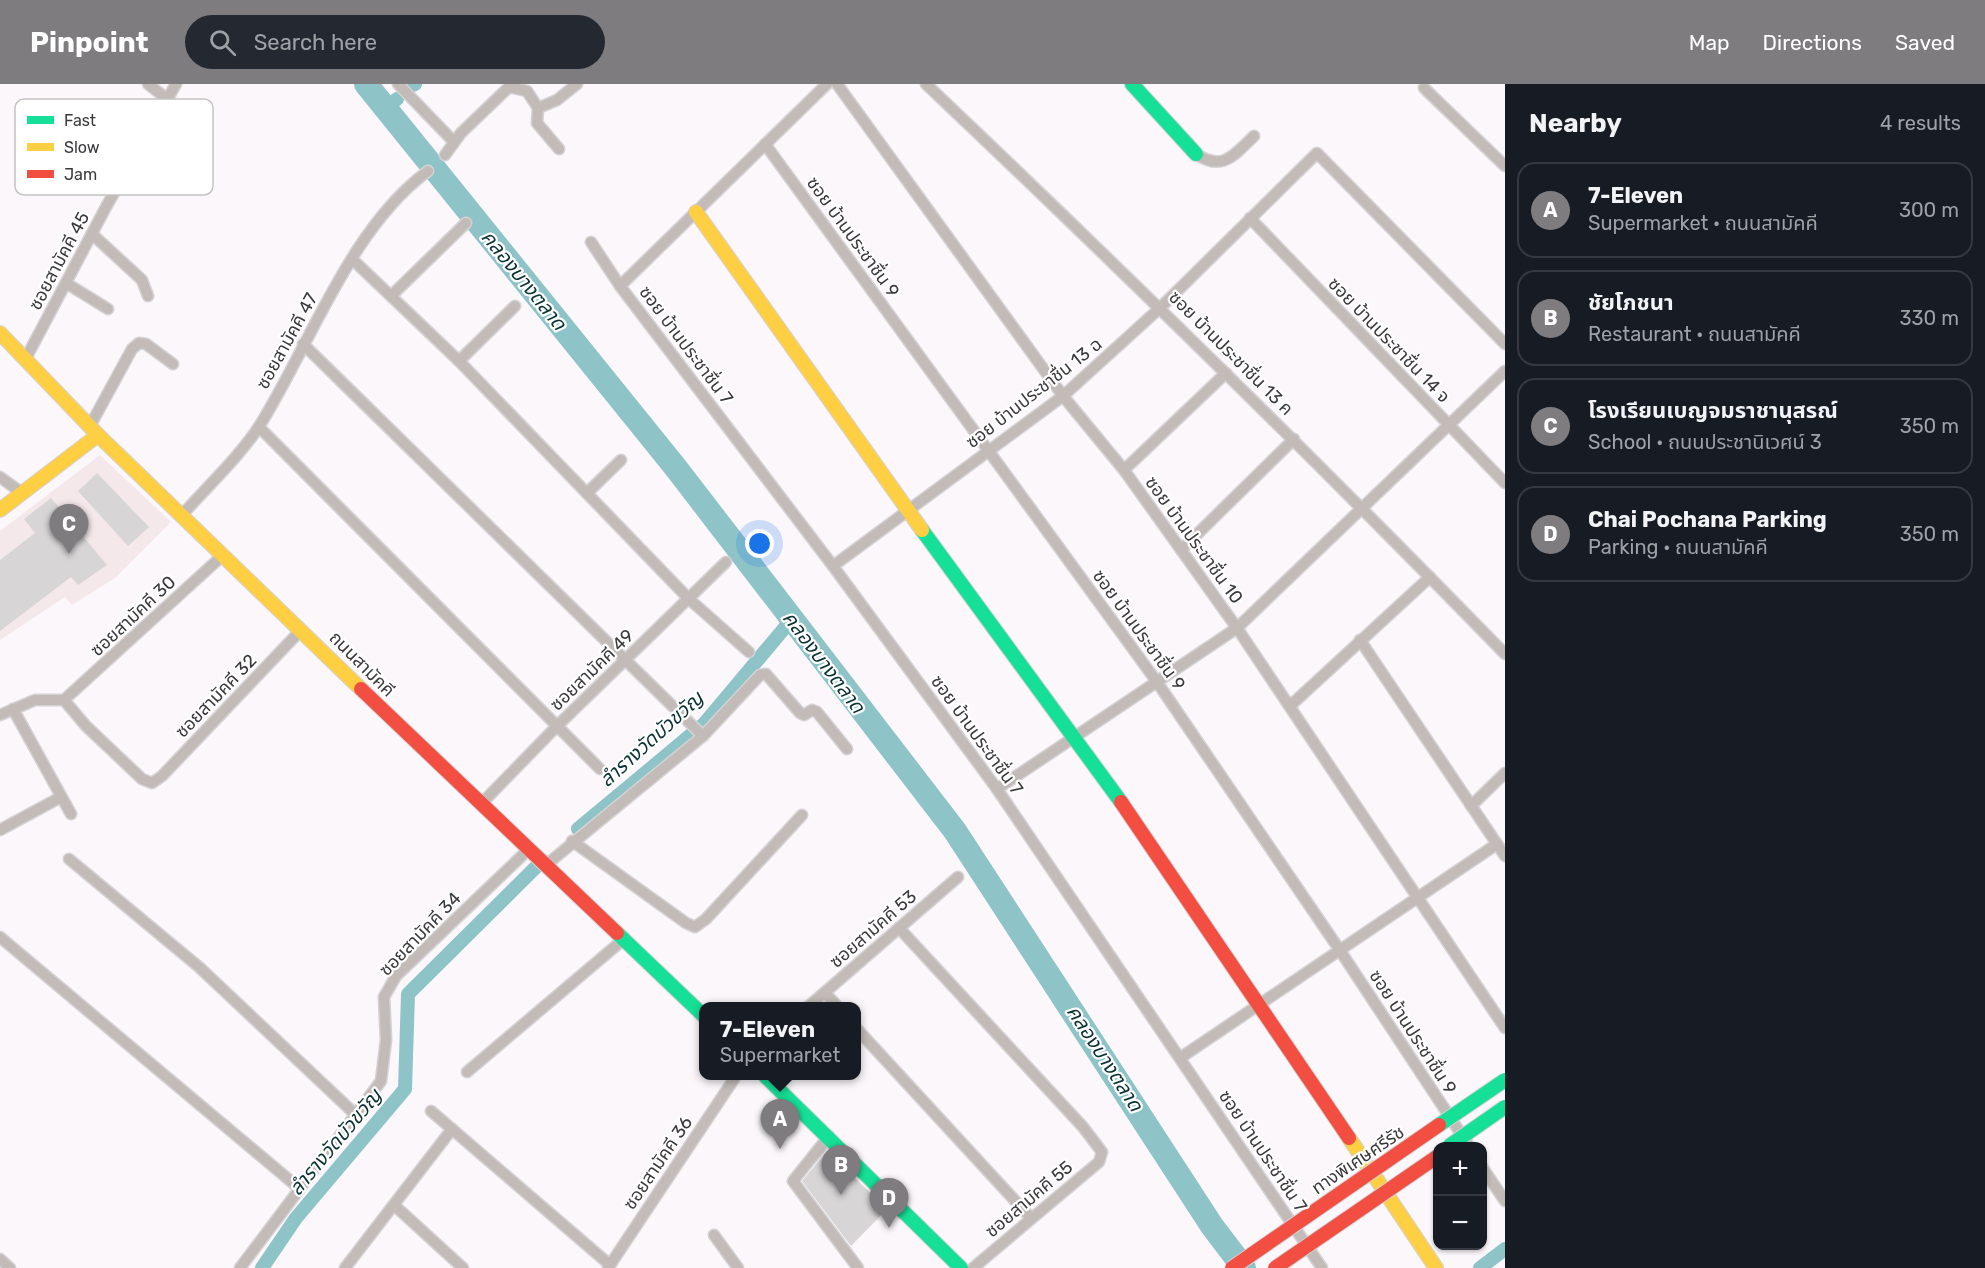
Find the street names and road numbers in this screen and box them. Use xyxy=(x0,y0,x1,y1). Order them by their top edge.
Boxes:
street label: ซอย บ้านประชาชื่น 9 xyxy=(802,171,906,302)
street label: ซอยสามัคคี 45 xyxy=(24,208,94,314)
street label: ซอย บ้านประชาชื่น 14 จ xyxy=(1323,271,1456,407)
street label: ซอย บ้านประชาชื่น 7 xyxy=(634,280,739,408)
street label: ซอย บ้านประชาชื่น 13 ค xyxy=(1164,285,1299,420)
street label: ซอยสามัคคี 47 xyxy=(252,289,322,393)
street label: ซอย บ้านประชาชื่น 13 ฉ xyxy=(960,331,1106,453)
street label: ซอย บ้านประชาชื่น 10 xyxy=(1140,471,1249,608)
street label: ซอย บ้านประชาชื่น 9 xyxy=(1088,564,1192,695)
street label: ซอยสามัคคี 30 xyxy=(86,571,180,661)
street label: ซอยสามัคคี 49 xyxy=(546,625,638,715)
street label: ถนนสามัคคี xyxy=(325,627,399,701)
street label: ซอยสามัคคี 32 xyxy=(171,650,261,742)
street label: ซอย บ้านประชาชื่น 7 xyxy=(926,670,1029,799)
street label: ซอยสามัคคี 53 xyxy=(825,885,921,973)
street label: ซอยสามัคคี 34 xyxy=(375,887,465,981)
street label: ซอย บ้านประชาชื่น 9 xyxy=(1365,965,1463,1098)
street label: ซอย บ้านประชาชื่น 7 xyxy=(1214,1085,1314,1216)
street label: ซอยสามัคคี 36 xyxy=(619,1112,697,1214)
street label: ทางพิเศษศรีรัช xyxy=(1307,1121,1409,1199)
street label: ซอยสามัคคี 55 xyxy=(981,1156,1077,1242)

